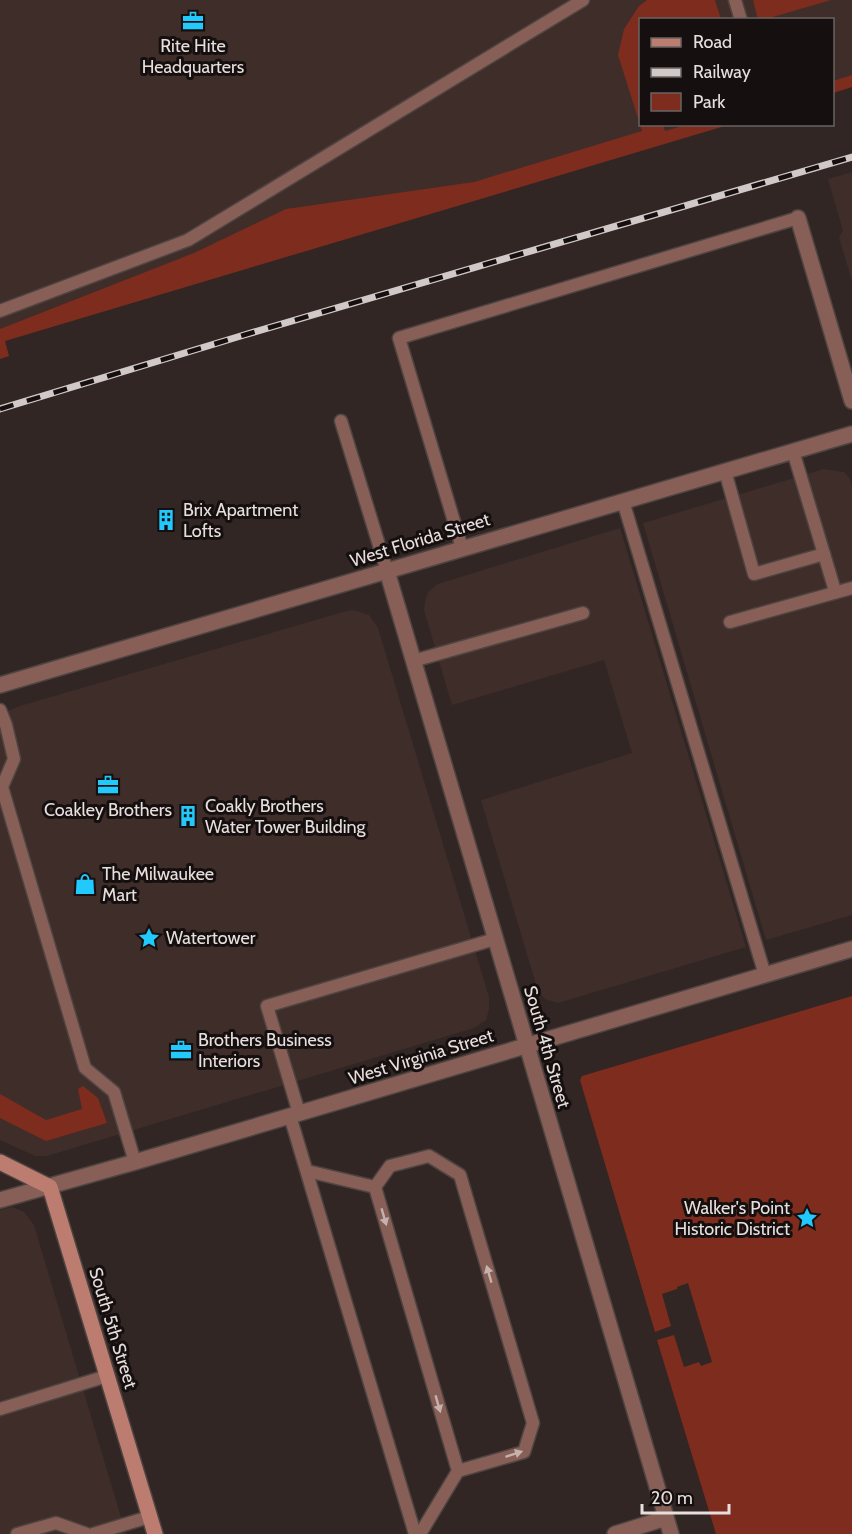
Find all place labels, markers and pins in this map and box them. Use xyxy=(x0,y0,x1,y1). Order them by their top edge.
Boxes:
office icon: Rite Hite Headquarters xyxy=(181,9,205,33)
place label: Rite Hite Headquarters xyxy=(142,35,244,78)
place label: Brix Apartment Lofts xyxy=(183,499,298,542)
building icon: Brix Apartment Lofts xyxy=(154,508,178,532)
office icon: Coakley Brothers xyxy=(96,773,120,797)
place label: Coakly Brothers Water Tower Building xyxy=(205,795,367,838)
place label: Coakley Brothers xyxy=(44,799,172,821)
building icon: Coakly Brothers Water Tower Building xyxy=(176,804,200,828)
place label: The Milwaukee Mart xyxy=(102,863,214,906)
shop icon: The Milwaukee Mart xyxy=(73,872,97,896)
place icon: Watertower xyxy=(137,926,161,950)
place label: Watertower xyxy=(166,927,256,949)
place label: Brothers Business Interiors xyxy=(198,1029,332,1072)
office icon: Brothers Business Interiors xyxy=(169,1038,193,1062)
place label: Walker's Point Historic District xyxy=(675,1197,790,1240)
place icon: Walker's Point Historic District xyxy=(795,1206,819,1230)

